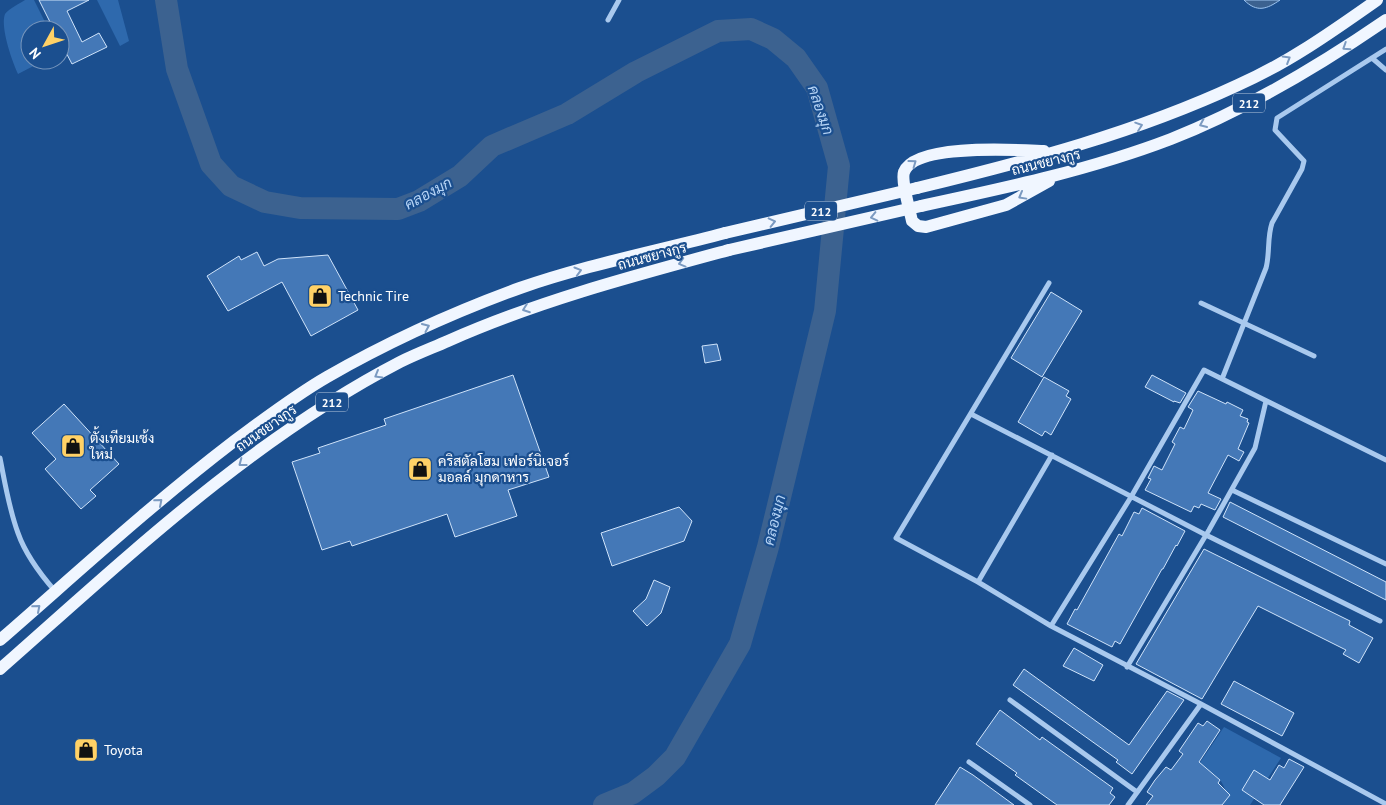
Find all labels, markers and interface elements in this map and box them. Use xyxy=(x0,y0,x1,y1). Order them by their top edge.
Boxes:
north arrow xyxy=(20,20,70,70)
one-way arrow xyxy=(1342,41,1351,50)
text: N xyxy=(25,44,45,63)
one-way arrow xyxy=(1282,55,1291,65)
water label: คลองมุก xyxy=(802,83,838,138)
road number: 212 xyxy=(1233,94,1265,112)
one-way arrow xyxy=(1199,118,1208,129)
one-way arrow xyxy=(1135,122,1143,132)
street label: ถนนชยางกูร xyxy=(1010,145,1083,180)
one-way arrow xyxy=(907,160,917,169)
water label: คลองมุก xyxy=(401,173,456,215)
one-way arrow xyxy=(1018,190,1027,200)
road number: 212 xyxy=(805,202,837,220)
one-way arrow xyxy=(869,211,878,222)
one-way arrow xyxy=(768,217,777,228)
street label: ถนนชยางกูร xyxy=(616,238,689,275)
one-way arrow xyxy=(678,257,686,268)
one-way arrow xyxy=(574,267,582,277)
shop icon: Technic Tire xyxy=(307,283,333,309)
place label: Technic Tire xyxy=(338,287,409,305)
one-way arrow xyxy=(523,303,531,313)
one-way arrow xyxy=(421,323,430,334)
one-way arrow xyxy=(374,368,383,378)
road number: 212 xyxy=(316,392,348,412)
street label: ถนนชยางกูร xyxy=(232,400,301,456)
place label: ตั้งเทียมเซ้ง ใหม่ xyxy=(89,426,154,463)
shop icon: ตั้งเทียมเซ้ง ใหม่ xyxy=(60,433,86,459)
place label: คริสตัลโฮม เฟอร์นิเจอร์ มอลล์ มุกดาหาร xyxy=(438,452,569,487)
shop icon: คริสตัลโฮม เฟอร์นิเจอร์ มอลล์ มุกดาหาร xyxy=(407,456,433,482)
one-way arrow xyxy=(238,457,248,466)
water label: คลองมุก xyxy=(759,493,791,548)
one-way arrow xyxy=(154,498,163,507)
one-way arrow xyxy=(31,605,40,614)
shop icon: Toyota xyxy=(73,737,99,763)
place label: Toyota xyxy=(104,741,143,759)

